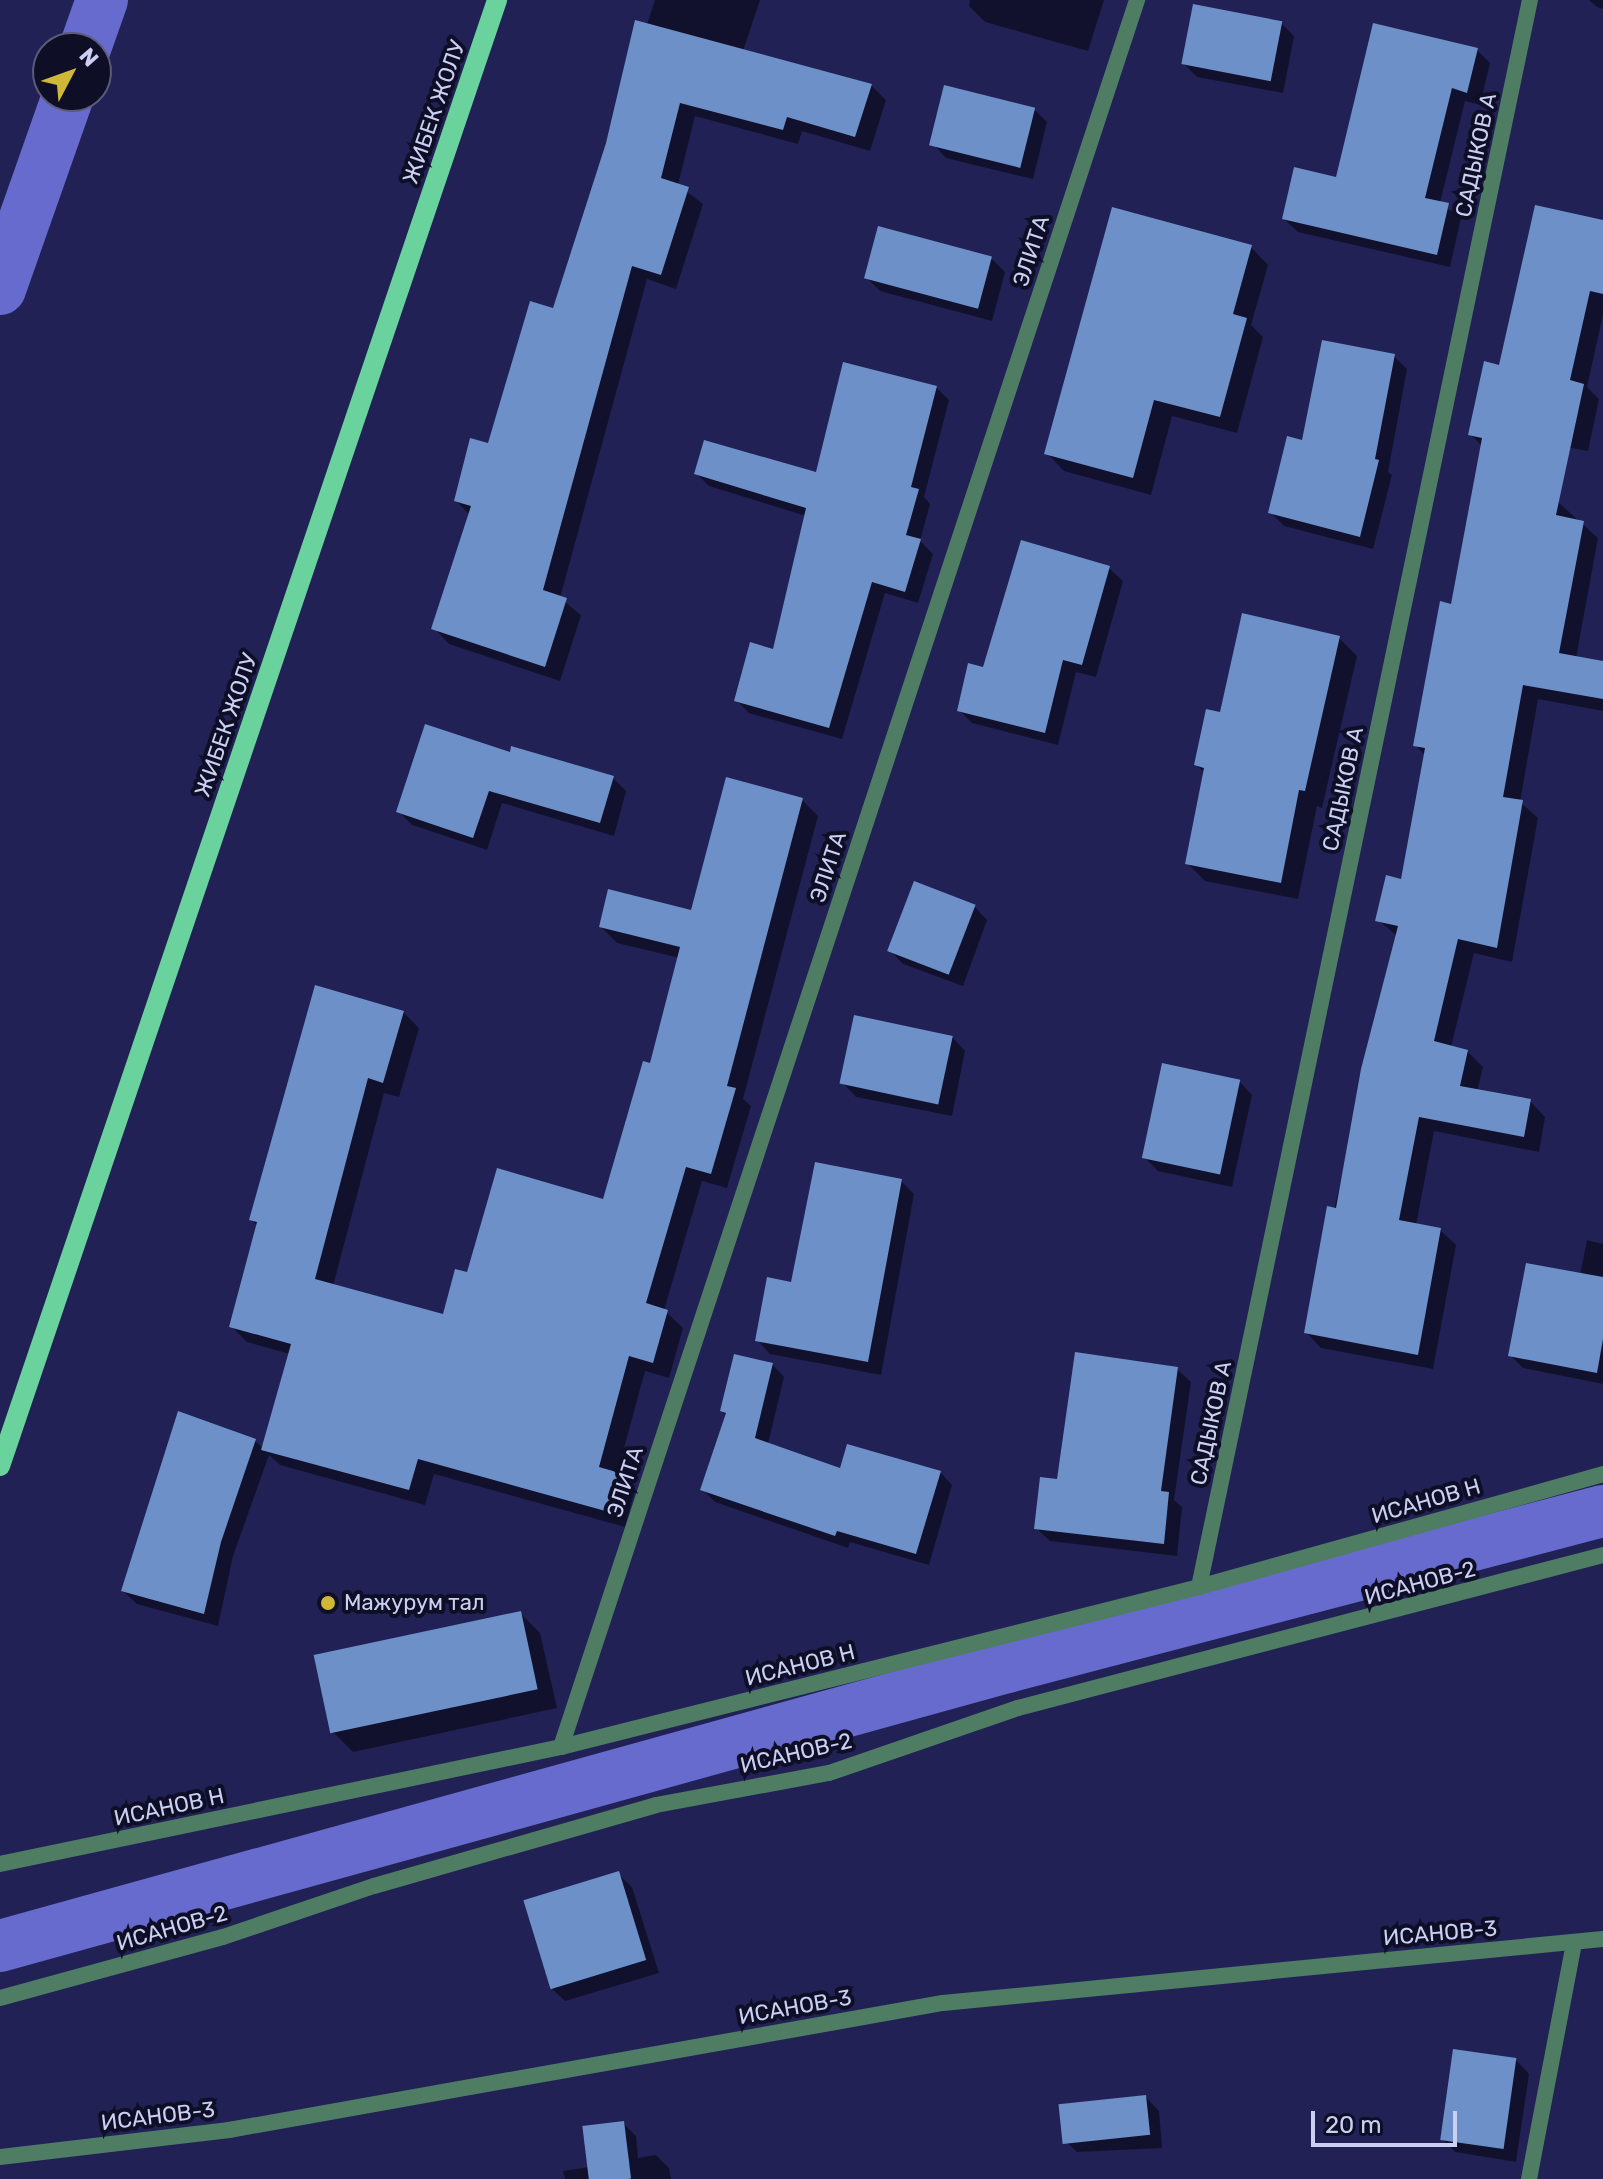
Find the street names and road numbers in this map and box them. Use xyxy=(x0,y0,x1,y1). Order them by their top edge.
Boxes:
street label: ЖИБЕК ЖОЛУ xyxy=(397,37,471,187)
street label: САДЫКОВ А xyxy=(1450,91,1502,219)
street label: ЭЛИТА xyxy=(1007,212,1055,290)
street label: ЖИБЕК ЖОЛУ xyxy=(189,650,263,800)
street label: САДЫКОВ А xyxy=(1317,725,1369,853)
street label: ЭЛИТА xyxy=(804,828,852,906)
street label: САДЫКОВ А xyxy=(1185,1359,1237,1487)
street label: ЭЛИТА xyxy=(601,1443,649,1521)
street label: ИСАНОВ Н xyxy=(1368,1473,1484,1529)
street label: ИСАНОВ-2 xyxy=(1362,1556,1478,1610)
street label: ИСАНОВ Н xyxy=(742,1639,858,1691)
street label: ИСАНОВ-2 xyxy=(738,1727,854,1779)
street label: ИСАНОВ Н xyxy=(111,1782,227,1832)
street label: ИСАНОВ-2 xyxy=(114,1900,230,1956)
street label: ИСАНОВ-3 xyxy=(1382,1915,1498,1951)
street label: ИСАНОВ-3 xyxy=(736,1984,854,2030)
street label: ИСАНОВ-3 xyxy=(100,2096,216,2136)

